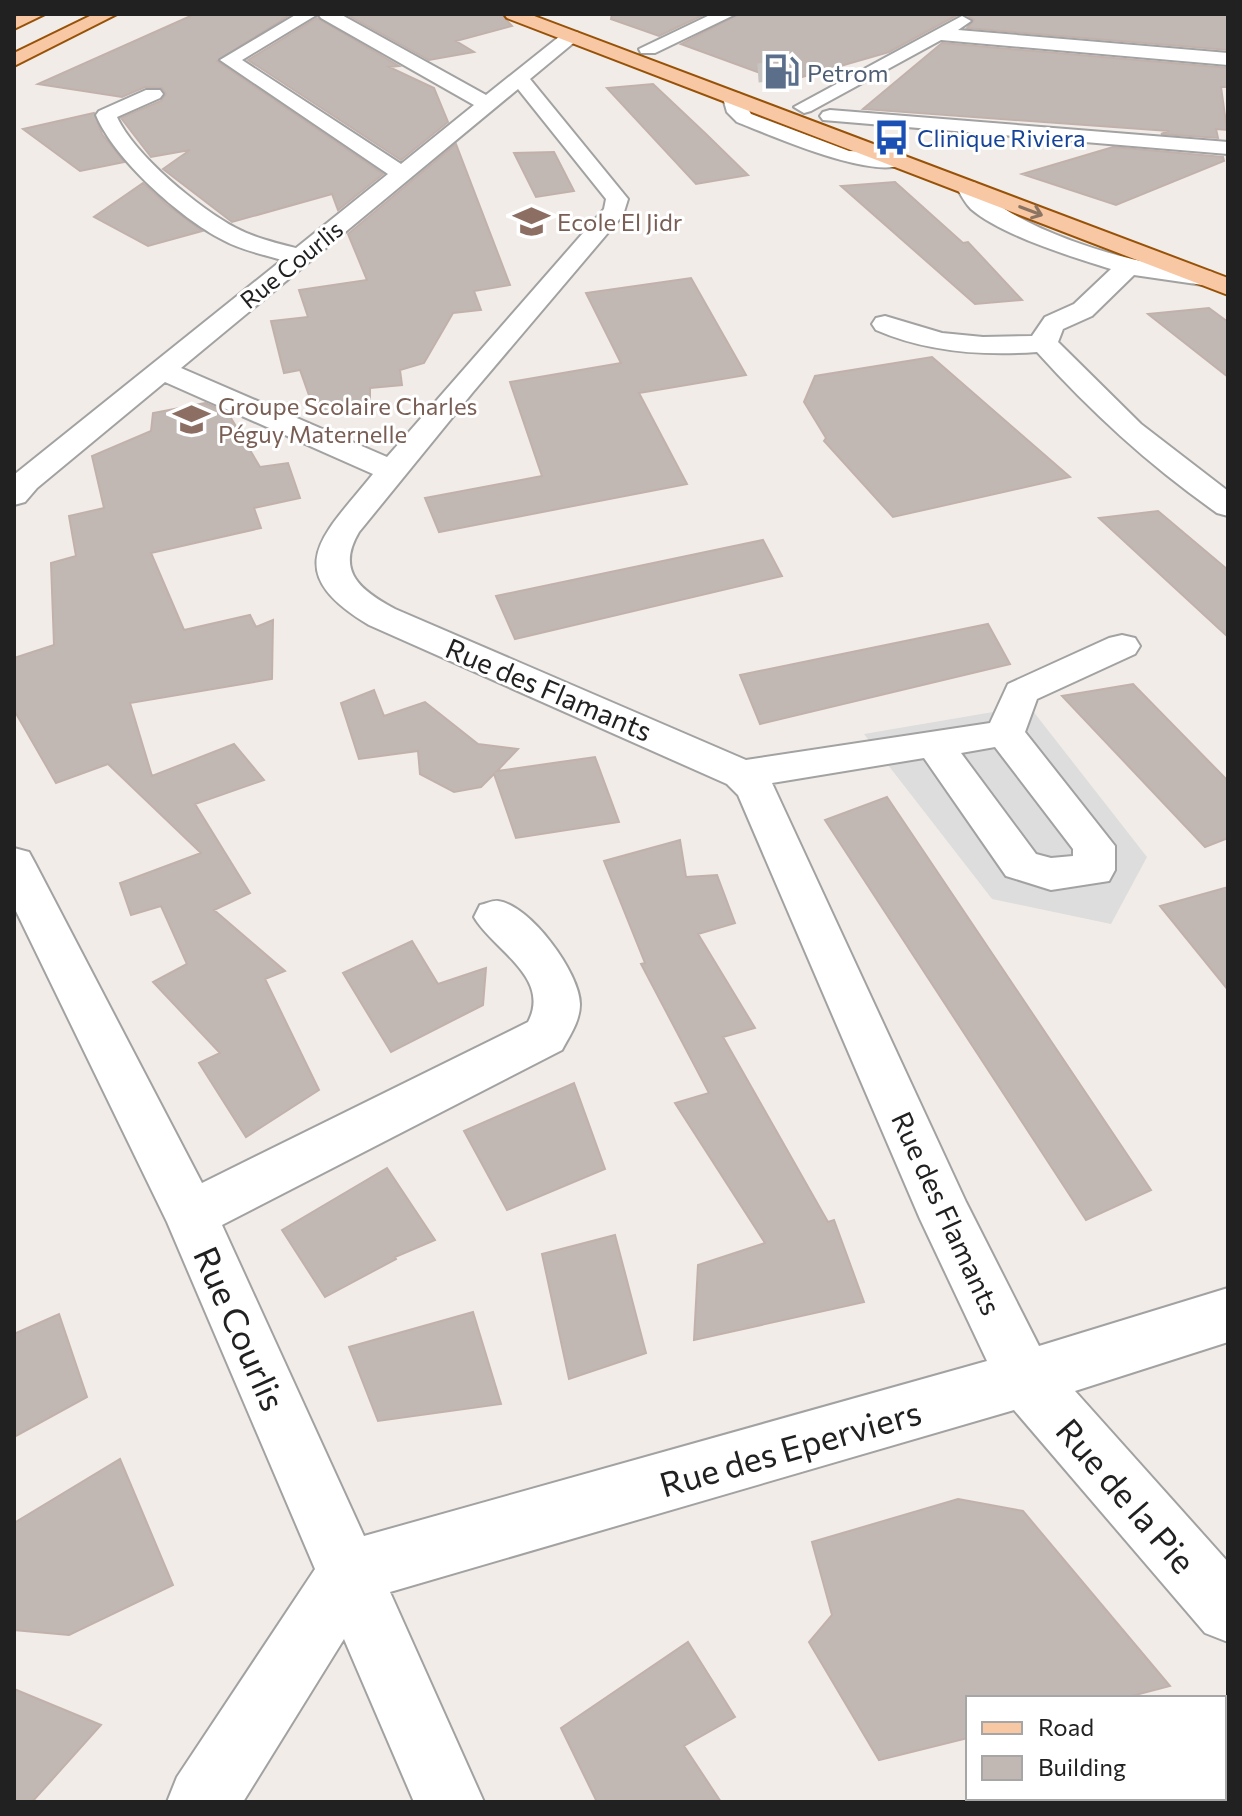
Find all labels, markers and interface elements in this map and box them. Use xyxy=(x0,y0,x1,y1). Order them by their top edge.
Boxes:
fuel station icon: Petrom xyxy=(762,53,800,91)
place label: Petrom xyxy=(807,58,888,87)
bus stop icon: Clinique Riviera xyxy=(872,118,910,156)
place label: Clinique Riviera xyxy=(917,123,1086,152)
school or university icon: Ecole El Jidr xyxy=(512,202,550,240)
one-way arrow xyxy=(1018,205,1043,219)
place label: Ecole El Jidr xyxy=(557,207,683,236)
street label: Rue Courlis xyxy=(234,214,348,314)
place label: Groupe Scolaire Charles Péguy Maternelle xyxy=(218,391,478,448)
school or university icon: Groupe Scolaire Charles Péguy Maternelle xyxy=(173,400,211,438)
street label: Rue des Flamants xyxy=(441,630,657,748)
street label: Rue des Flamants xyxy=(885,1106,1009,1320)
street label: Rue Courlis xyxy=(186,1239,296,1417)
street label: Rue des Eperviers xyxy=(654,1390,926,1504)
street label: Rue de la Pie xyxy=(1048,1409,1206,1581)
legend xyxy=(966,1696,1226,1800)
text: Road xyxy=(1038,1712,1094,1741)
text: Building xyxy=(1038,1752,1126,1781)

